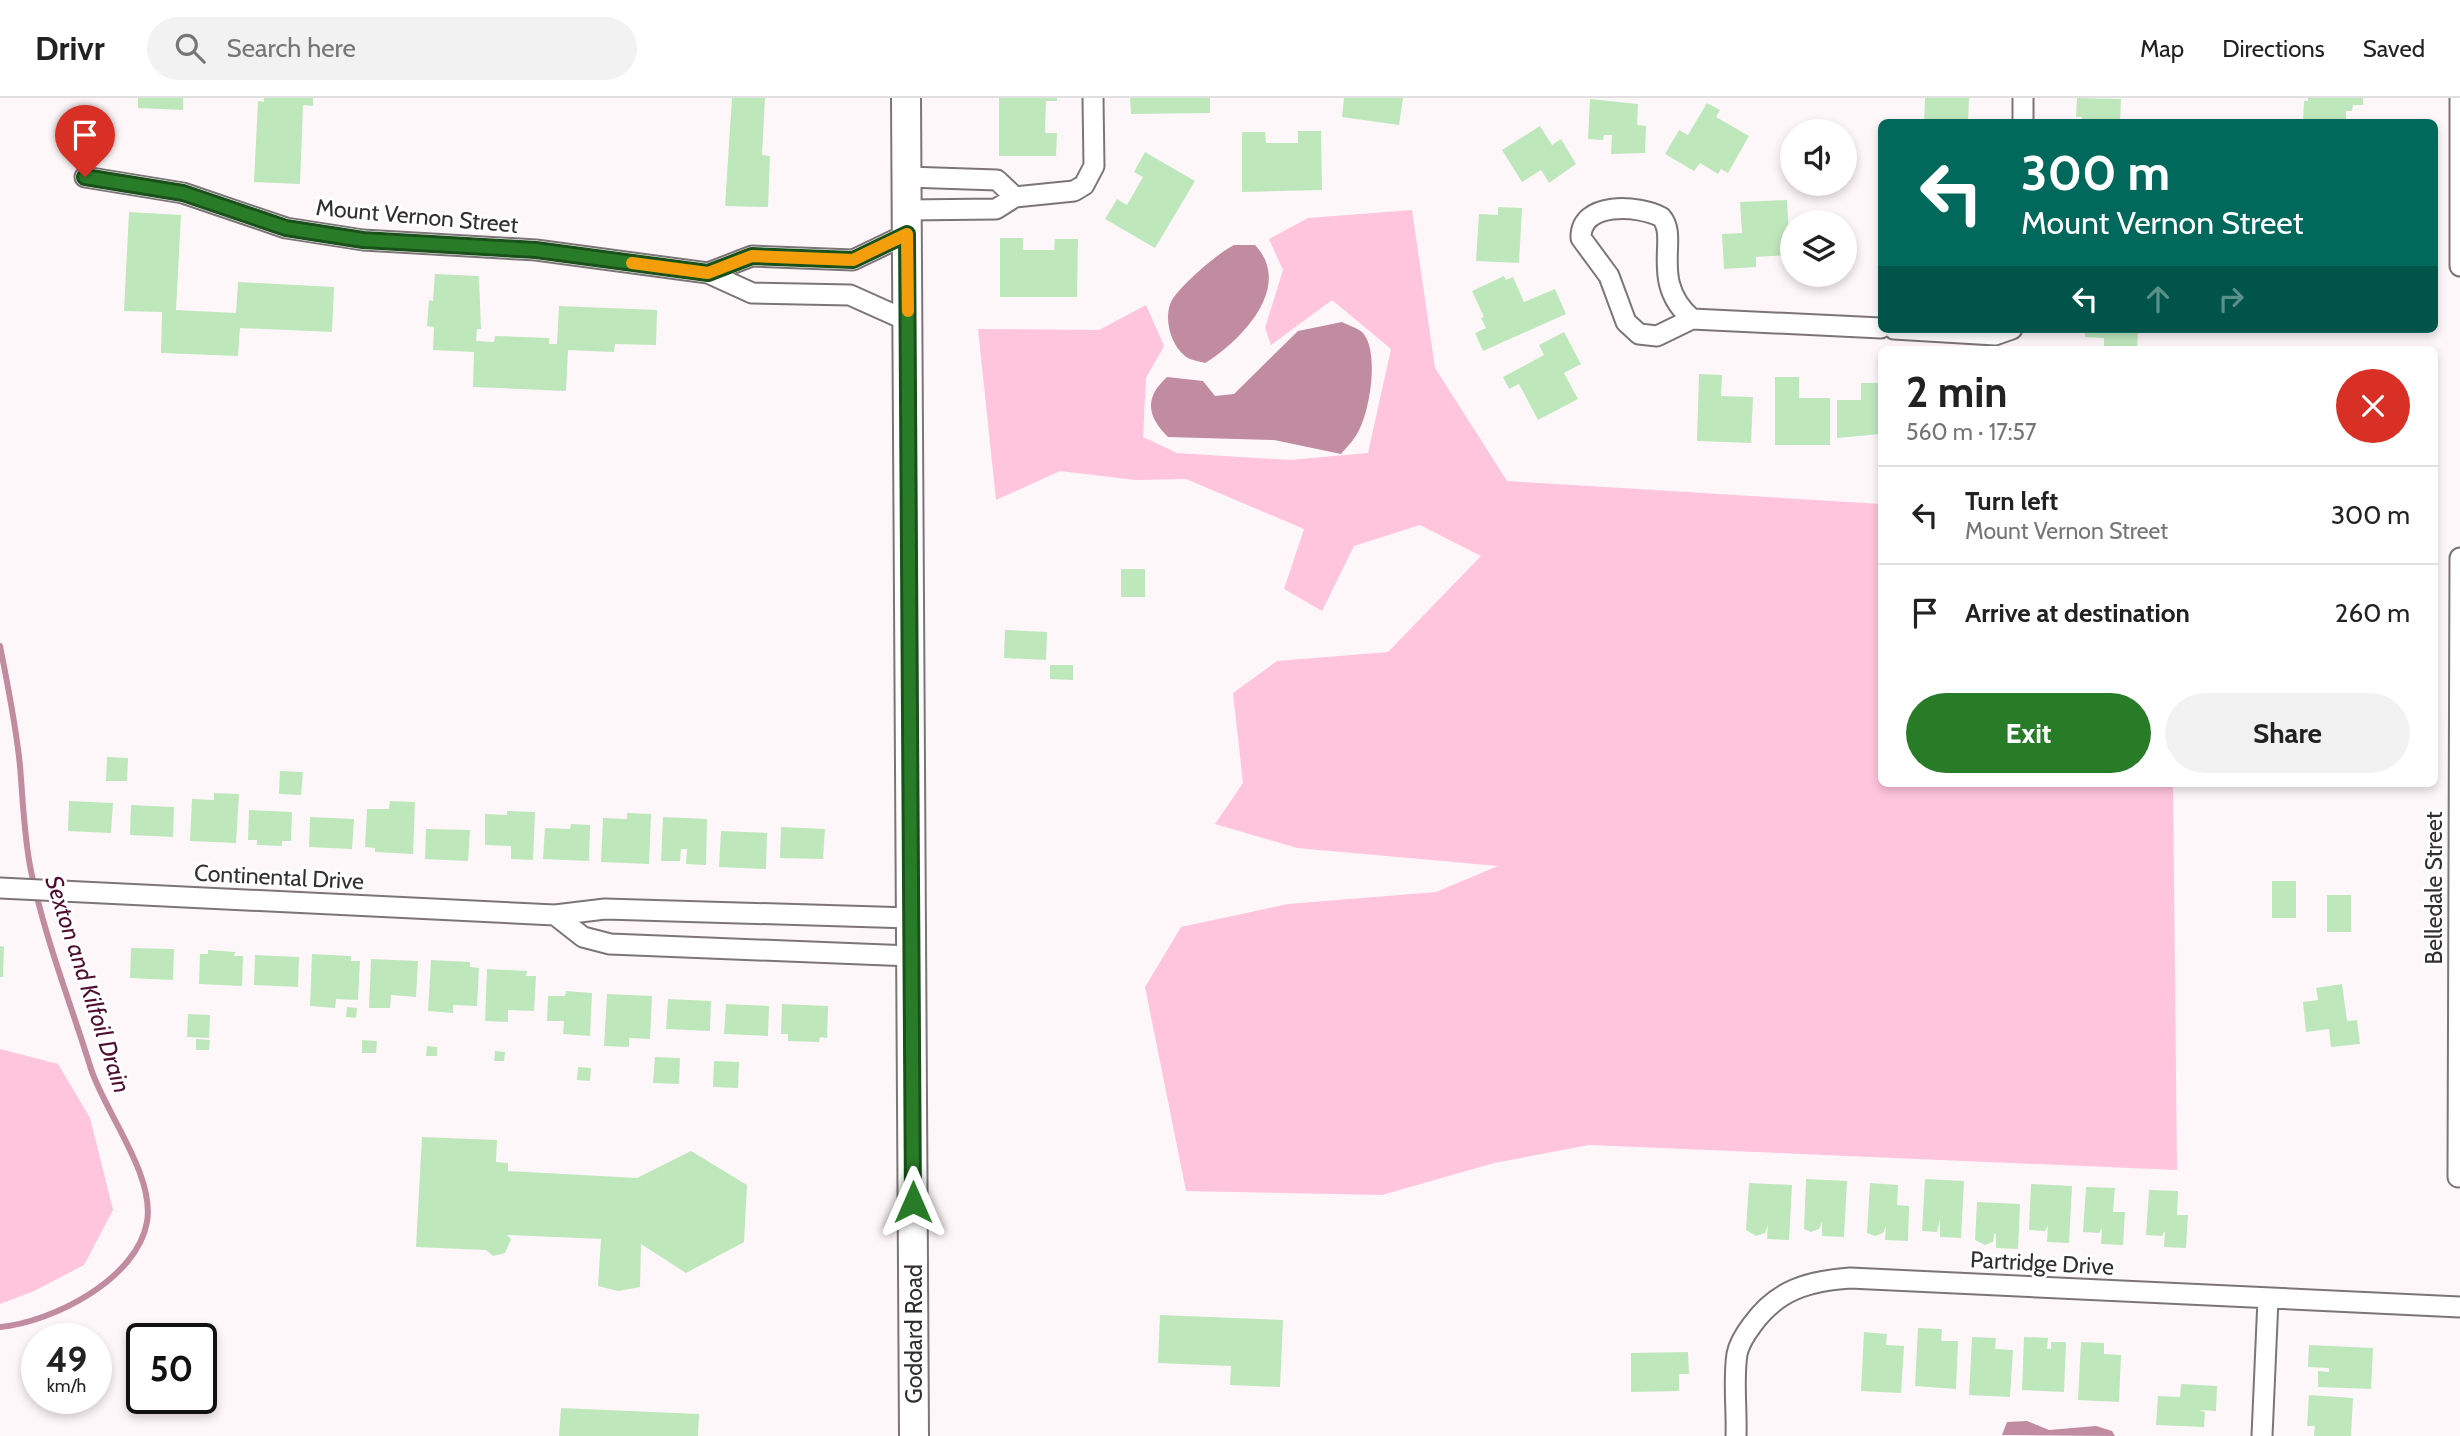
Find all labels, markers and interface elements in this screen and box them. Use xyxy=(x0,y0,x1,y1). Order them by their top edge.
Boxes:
search box xyxy=(147,17,637,80)
text: Drivr xyxy=(35,28,105,68)
icon: search xyxy=(171,29,209,67)
text: Search here xyxy=(227,32,356,64)
text: Map xyxy=(2140,34,2184,63)
text: Directions xyxy=(2222,34,2325,63)
text: Saved xyxy=(2363,34,2425,63)
pin xyxy=(55,105,115,177)
icon: arrive xyxy=(66,116,104,154)
map controls xyxy=(1780,119,1857,287)
button: sound xyxy=(1780,119,1857,196)
text: 300 m xyxy=(2021,143,2170,202)
icon: left xyxy=(1906,147,1997,238)
street label: Mount Vernon Street xyxy=(315,193,520,239)
text: Mount Vernon Street xyxy=(2021,203,2304,242)
button: layers xyxy=(1780,210,1857,287)
icon: left xyxy=(2066,280,2104,318)
icon: ahead xyxy=(2139,280,2177,318)
icon: right xyxy=(2212,280,2250,318)
text: 2 min xyxy=(1906,366,2007,418)
button: close xyxy=(2336,369,2410,443)
text: 560 m · 17:57 xyxy=(1906,418,2037,446)
text: Turn left xyxy=(1965,485,2058,517)
icon: left xyxy=(1906,496,1944,534)
text: 300 m xyxy=(2331,499,2410,531)
text: Mount Vernon Street xyxy=(1965,517,2168,545)
icon: arrive xyxy=(1906,594,1944,632)
text: Arrive at destination xyxy=(1965,597,2190,629)
text: 260 m xyxy=(2335,597,2410,629)
button: Exit xyxy=(1906,693,2151,773)
button: Share xyxy=(2165,693,2410,773)
street label: Belledale Street xyxy=(2420,811,2448,965)
street label: Continental Drive xyxy=(193,859,365,895)
water label: Sexton and Kilfoil Drain xyxy=(39,872,137,1096)
position arrow xyxy=(876,1165,950,1239)
street label: Partridge Drive xyxy=(1969,1245,2115,1281)
street label: Goddard Road xyxy=(900,1264,928,1404)
speed limit sign: 50 xyxy=(126,1323,217,1414)
text: 49 xyxy=(46,1338,87,1381)
text: km/h xyxy=(47,1375,86,1397)

